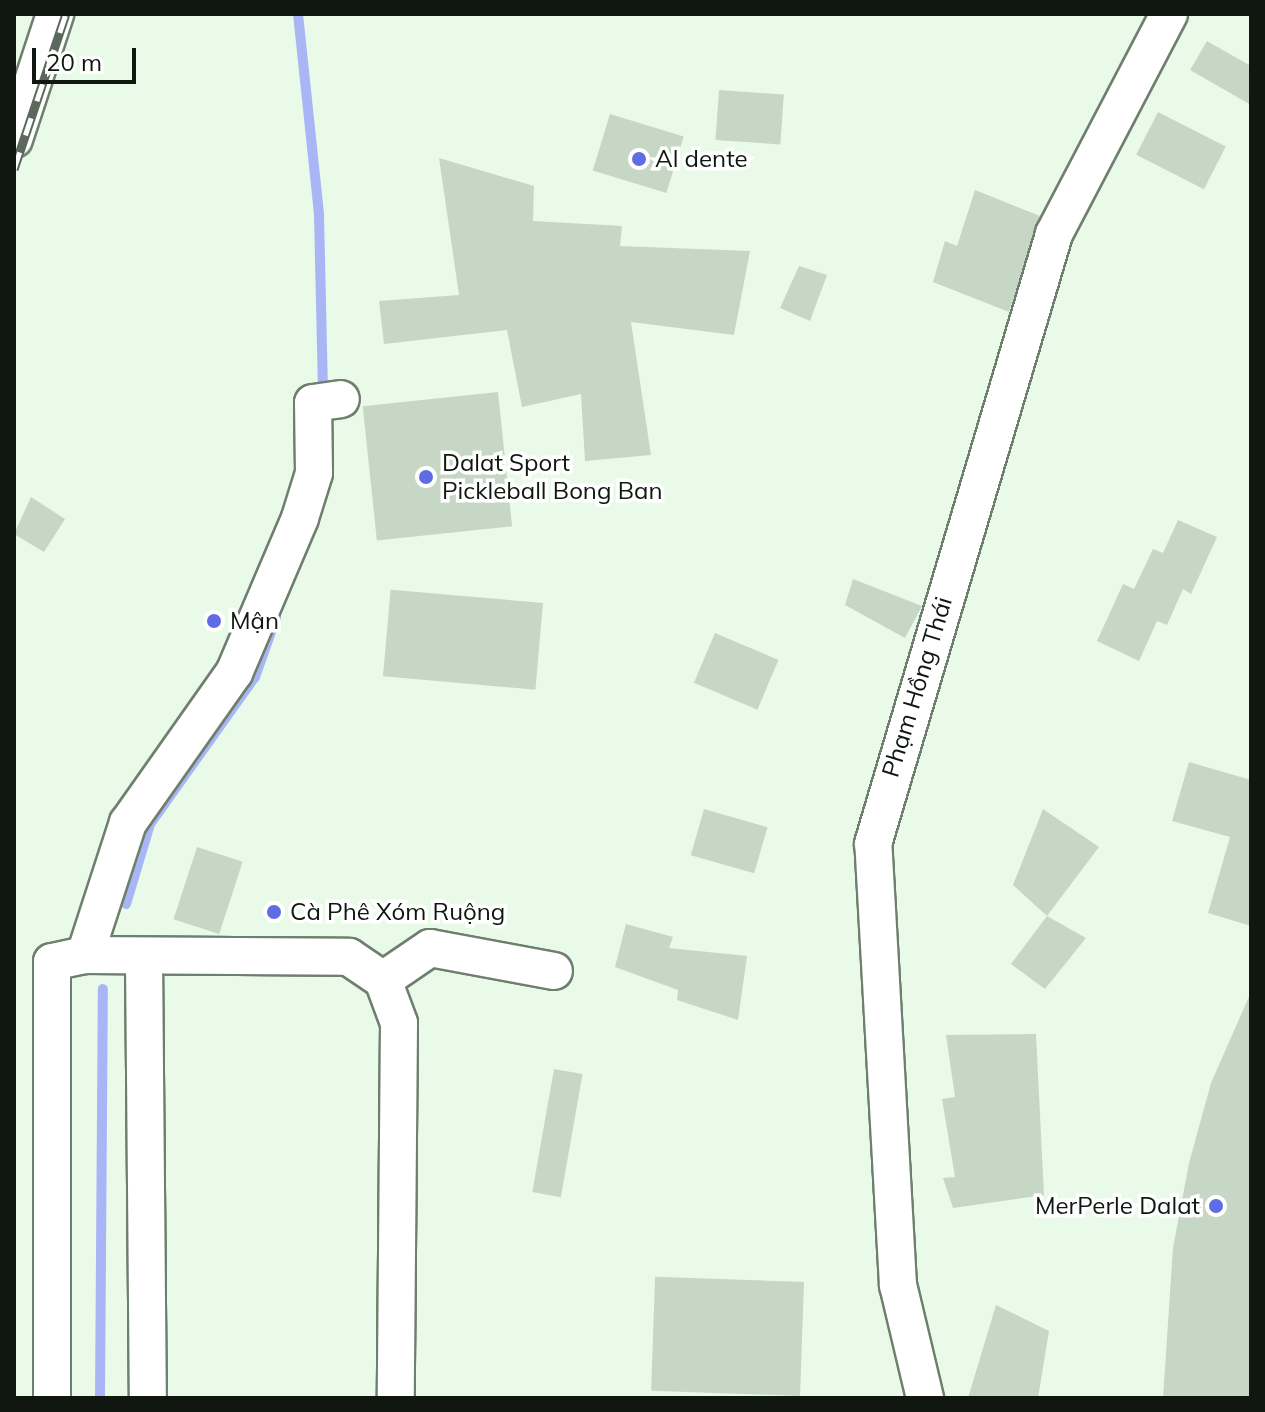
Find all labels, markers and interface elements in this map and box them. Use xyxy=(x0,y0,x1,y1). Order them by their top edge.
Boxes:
scale bar xyxy=(36,32,140,82)
text: 20 m xyxy=(46,47,102,77)
place label: Al dente xyxy=(655,145,747,173)
marker: Al dente xyxy=(630,150,648,168)
place label: Dalat Sport Pickleball Bong Ban xyxy=(442,449,662,505)
marker: Dalat Sport Pickleball Bong Ban xyxy=(417,468,435,486)
street label: Phạm Hồng Thái xyxy=(876,593,958,781)
place label: Mận xyxy=(230,607,279,635)
marker: Mận xyxy=(205,612,223,630)
place label: Cà Phê Xóm Ruộng xyxy=(290,898,505,926)
marker: Cà Phê Xóm Ruộng xyxy=(265,903,283,921)
place label: MerPerle Dalat xyxy=(1035,1192,1200,1220)
marker: MerPerle Dalat xyxy=(1207,1197,1225,1215)

